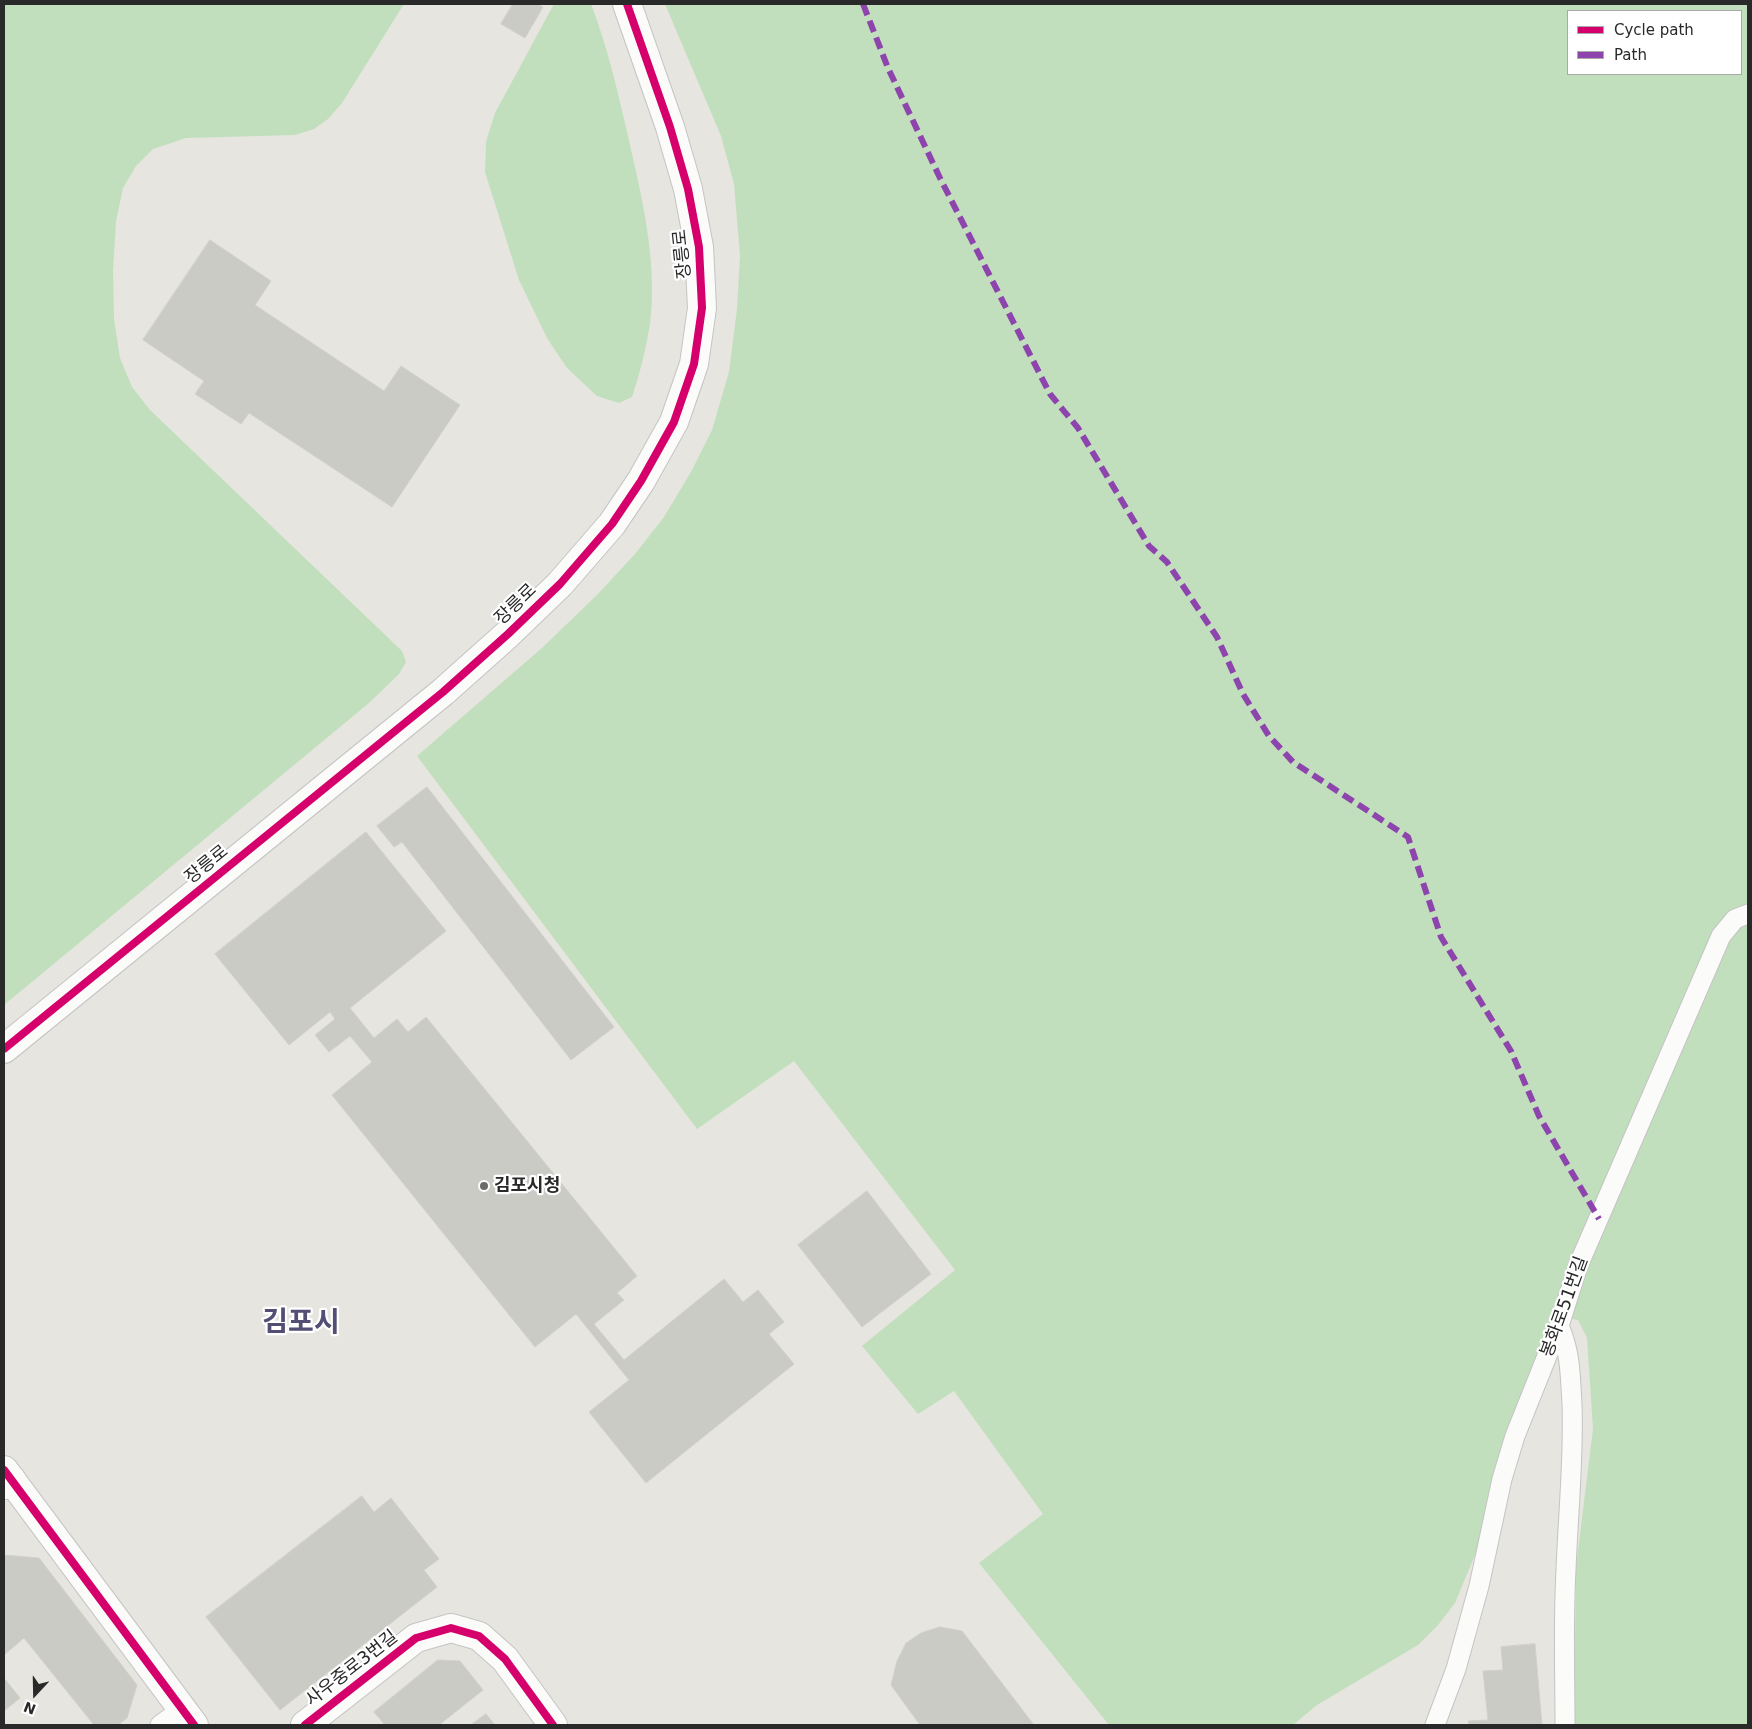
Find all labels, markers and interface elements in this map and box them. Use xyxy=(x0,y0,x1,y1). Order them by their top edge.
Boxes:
legend xyxy=(1567,10,1742,75)
text: Cycle path xyxy=(1614,21,1694,39)
text: Path xyxy=(1614,46,1647,64)
street label: 장릉로 xyxy=(670,228,696,280)
street label: 장릉로 xyxy=(491,580,541,630)
street label: 장릉로 xyxy=(181,841,233,889)
place label: 김포시청 xyxy=(494,1175,560,1197)
marker: 김포시청 xyxy=(478,1180,490,1192)
street label: 봉화로51번길 xyxy=(1537,1254,1593,1360)
district label: 김포시 xyxy=(262,1307,340,1341)
street label: 사우중로3번길 xyxy=(302,1626,402,1712)
north arrow xyxy=(10,1669,60,1719)
text: N xyxy=(21,1698,38,1718)

